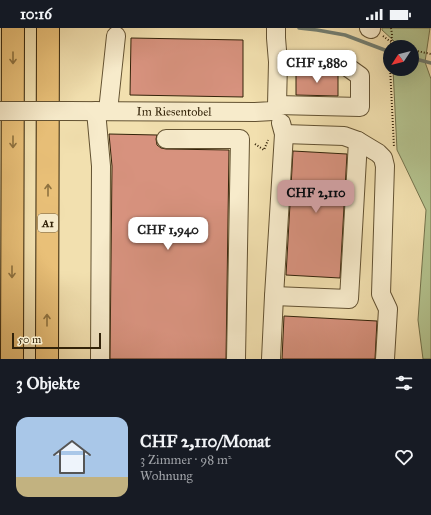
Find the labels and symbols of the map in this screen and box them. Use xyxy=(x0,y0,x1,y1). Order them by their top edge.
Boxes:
north arrow xyxy=(383,40,419,76)
pin: CHF 1,880 xyxy=(271,50,363,84)
one-way arrow xyxy=(9,51,17,64)
street label: Im Riesentobel xyxy=(137,104,212,119)
one-way arrow xyxy=(9,135,17,148)
pin: CHF 2,110 xyxy=(270,180,362,214)
one-way arrow xyxy=(44,184,52,197)
road number: A1 xyxy=(38,214,58,232)
pin: CHF 1,940 xyxy=(122,217,214,251)
one-way arrow xyxy=(8,265,16,278)
one-way arrow xyxy=(43,314,51,327)
scale bar xyxy=(12,331,101,350)

